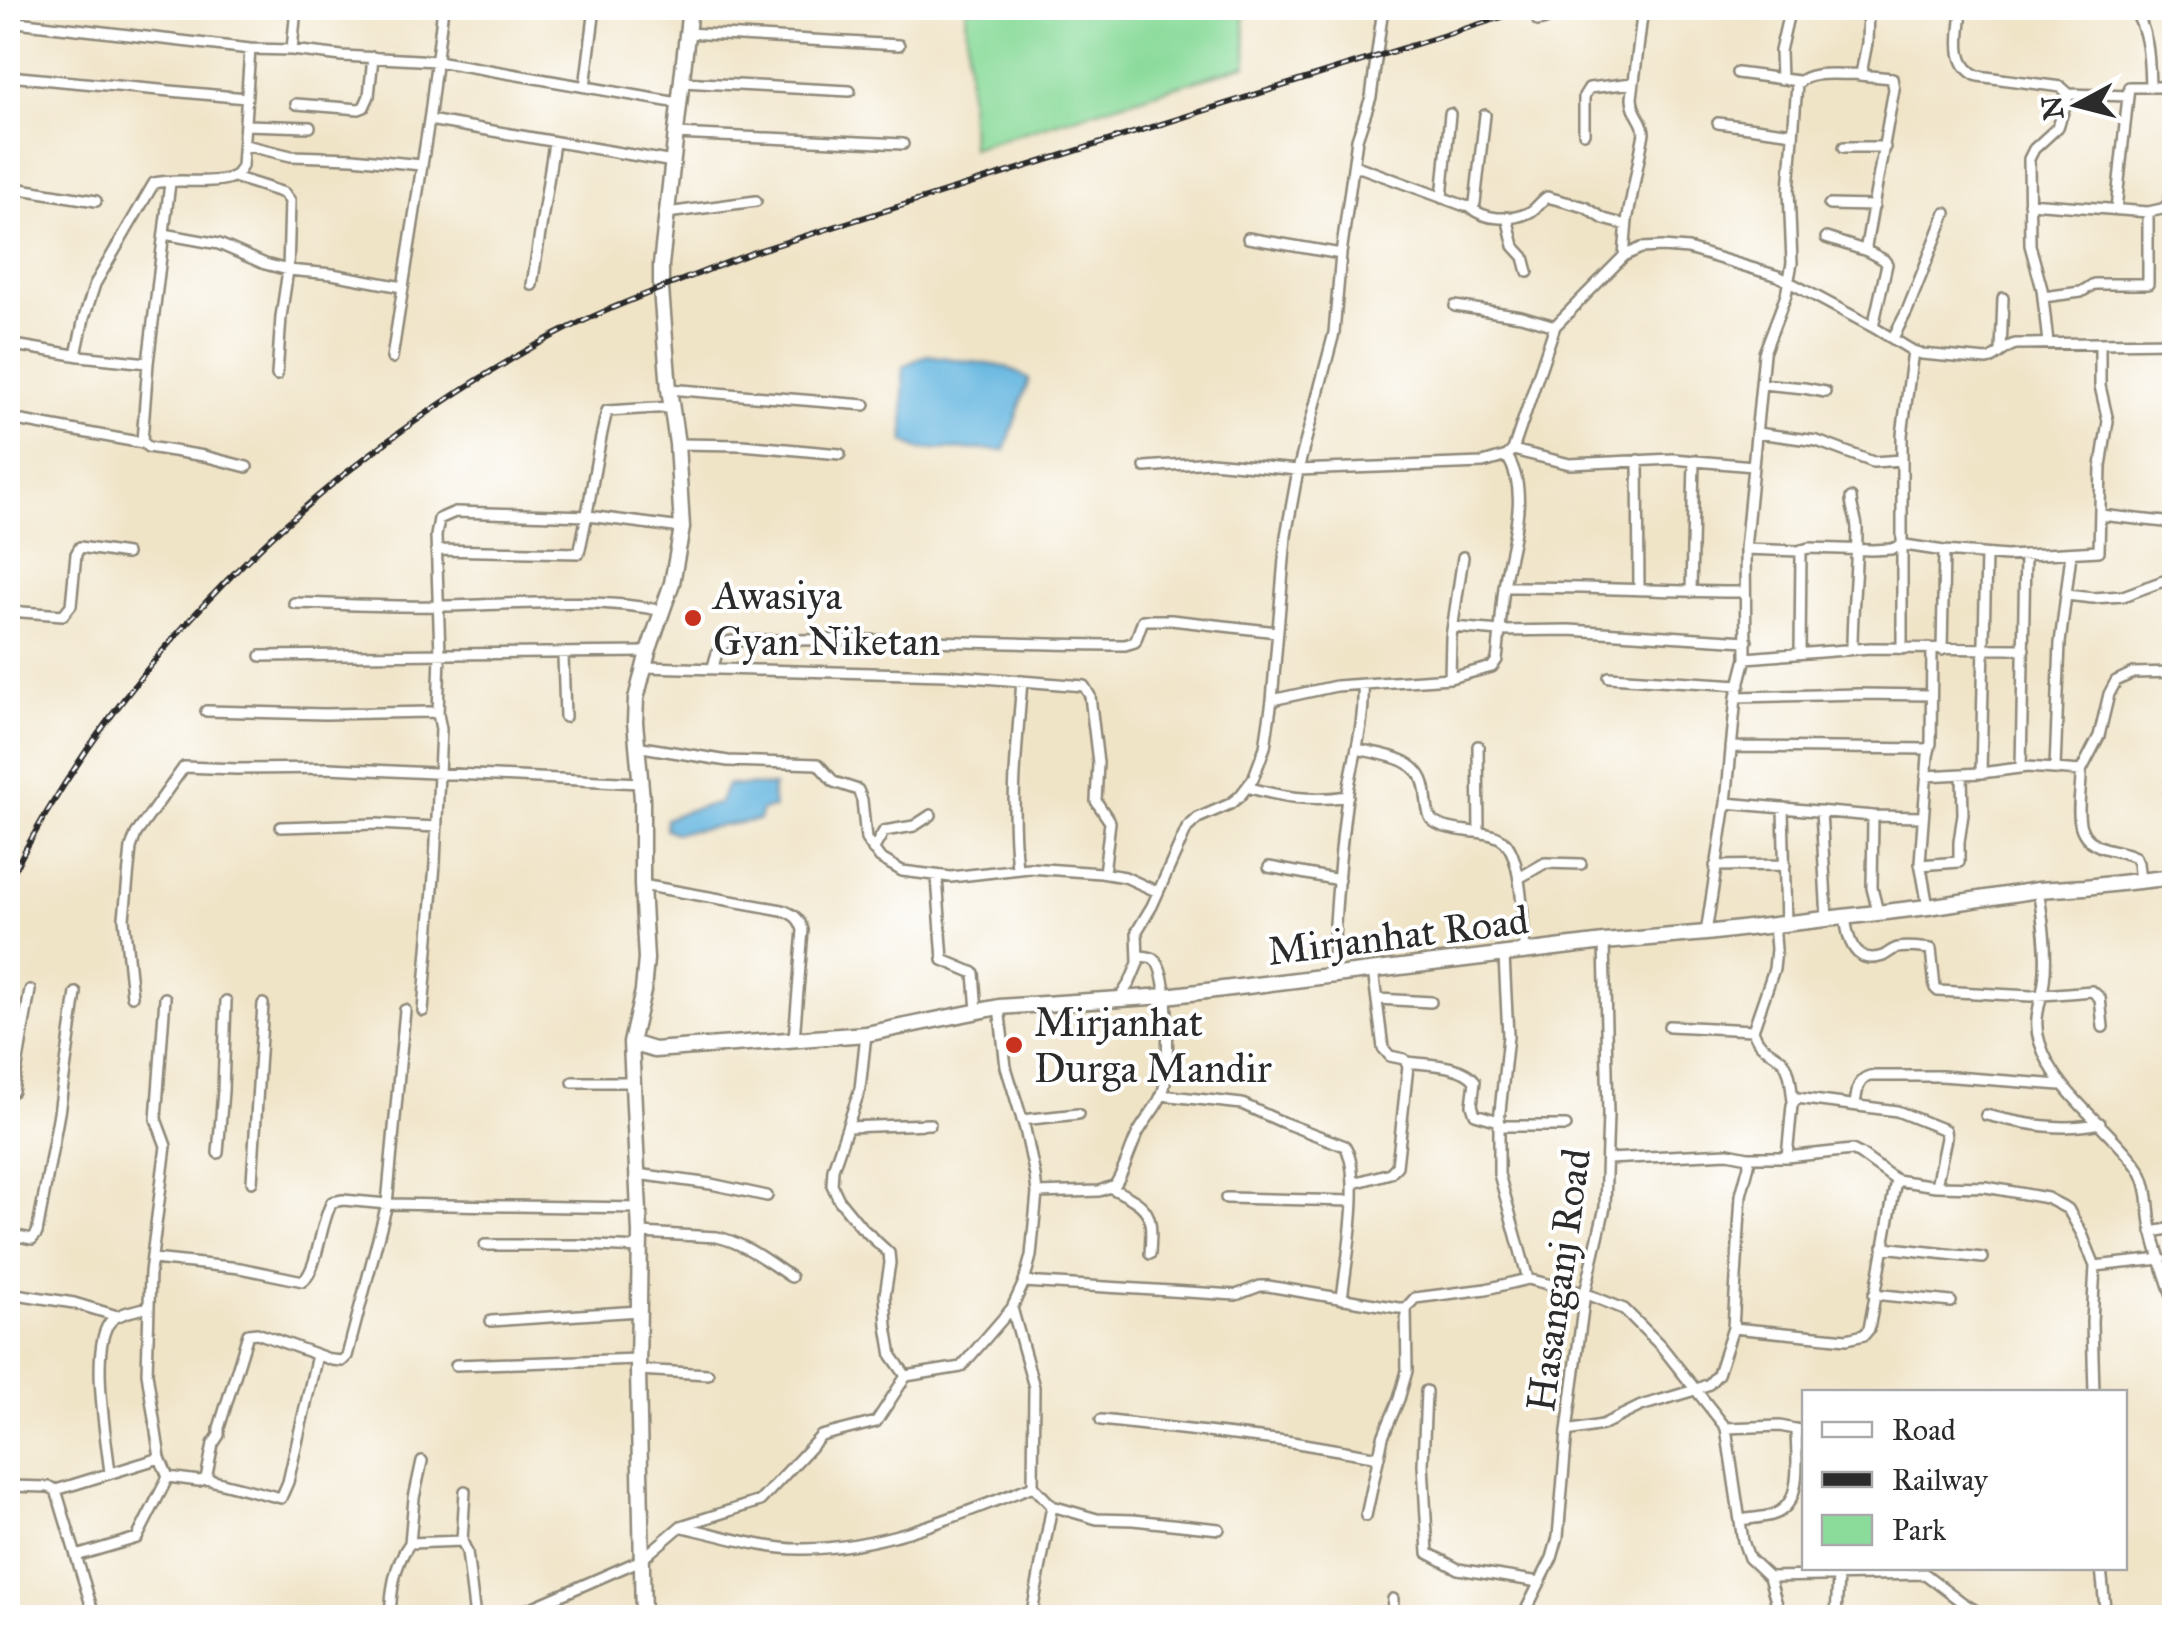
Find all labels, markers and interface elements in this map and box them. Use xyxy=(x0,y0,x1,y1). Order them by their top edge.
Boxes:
north arrow xyxy=(2027,55,2127,155)
text: N xyxy=(2034,94,2071,122)
place label: Awasiya Gyan Niketan xyxy=(711,571,940,666)
marker: Awasiya Gyan Niketan xyxy=(682,607,704,629)
street label: Mirjanhat Road xyxy=(1265,895,1531,976)
place label: Mirjanhat Durga Mandir xyxy=(1034,998,1272,1093)
marker: Mirjanhat Durga Mandir xyxy=(1003,1034,1025,1056)
street label: Hasanganj Road xyxy=(1516,1145,1601,1415)
legend xyxy=(1802,1390,2127,1570)
text: Road xyxy=(1892,1412,1956,1448)
text: Railway xyxy=(1892,1462,1989,1498)
text: Park xyxy=(1892,1512,1946,1548)

